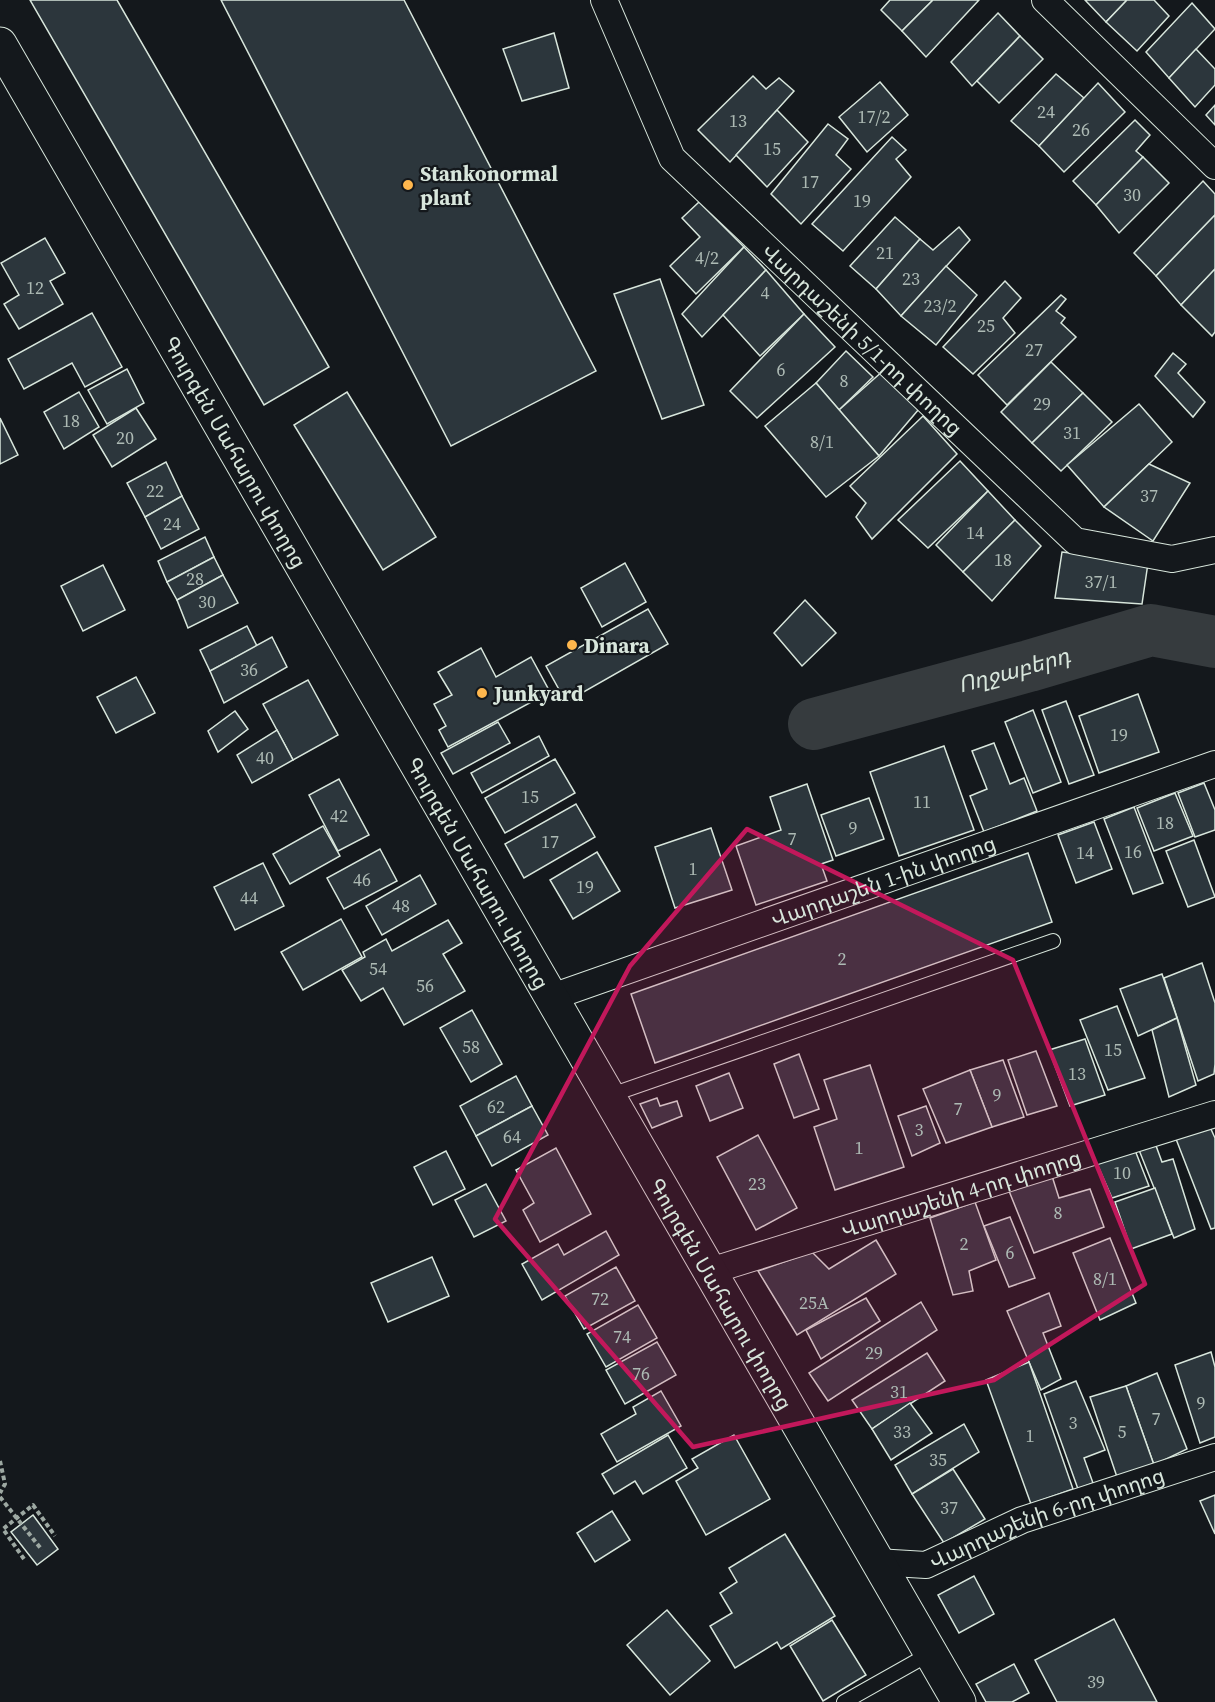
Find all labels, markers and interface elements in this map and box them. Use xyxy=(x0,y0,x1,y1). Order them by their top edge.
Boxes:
house number: 24 xyxy=(1037,99,1055,124)
house number: 17/2 xyxy=(858,104,890,129)
house number: 13 xyxy=(729,108,747,133)
house number: 26 xyxy=(1072,117,1090,142)
house number: 15 xyxy=(763,136,781,161)
place label: Stankonormal plant xyxy=(420,159,558,212)
house number: 17 xyxy=(801,169,819,194)
marker: Stankonormal plant xyxy=(401,178,415,192)
house number: 30 xyxy=(1123,182,1141,207)
house number: 19 xyxy=(853,188,871,213)
street label: Վարդաշենի 5/1-րդ փողոց xyxy=(756,237,969,442)
house number: 21 xyxy=(876,240,894,265)
house number: 4/2 xyxy=(695,245,719,270)
house number: 23 xyxy=(902,266,920,291)
house number: 12 xyxy=(26,275,44,300)
house number: 4 xyxy=(761,280,770,305)
house number: 23/2 xyxy=(924,293,956,318)
house number: 25 xyxy=(977,313,995,338)
street label: Գուրգեն Մահարու փողոց xyxy=(157,330,314,573)
house number: 27 xyxy=(1025,337,1043,362)
house number: 6 xyxy=(777,357,786,382)
house number: 8 xyxy=(840,368,849,393)
house number: 29 xyxy=(1033,391,1051,416)
house number: 18 xyxy=(62,408,80,433)
house number: 31 xyxy=(1063,420,1081,445)
house number: 20 xyxy=(116,425,134,450)
house number: 8/1 xyxy=(810,429,834,454)
house number: 22 xyxy=(146,478,164,503)
house number: 37 xyxy=(1140,483,1158,508)
house number: 24 xyxy=(163,511,181,536)
house number: 14 xyxy=(966,520,984,545)
house number: 18 xyxy=(994,547,1012,572)
house number: 28 xyxy=(186,566,204,591)
house number: 37/1 xyxy=(1085,569,1117,594)
house number: 30 xyxy=(198,589,216,614)
place label: Dinara xyxy=(584,631,651,660)
marker: Dinara xyxy=(565,638,579,652)
water label: Ողջաբերդ xyxy=(954,640,1074,700)
house number: 36 xyxy=(240,657,258,682)
place label: Junkyard xyxy=(492,679,584,708)
marker: Junkyard xyxy=(475,686,489,700)
house number: 19 xyxy=(1110,722,1128,747)
house number: 40 xyxy=(256,745,274,770)
street label: Գուրգեն Մահարու փողոց xyxy=(400,752,556,994)
house number: 15 xyxy=(521,784,539,809)
house number: 11 xyxy=(913,789,931,814)
house number: 42 xyxy=(330,803,348,828)
house number: 18 xyxy=(1156,810,1174,835)
house number: 9 xyxy=(849,815,858,840)
house number: 7 xyxy=(788,826,797,851)
street label: Վարդաշեն 1-ին փողոց xyxy=(767,828,999,933)
house number: 17 xyxy=(541,829,559,854)
house number: 16 xyxy=(1124,839,1142,864)
house number: 14 xyxy=(1076,840,1094,865)
house number: 1 xyxy=(689,856,698,881)
house number: 46 xyxy=(353,867,371,892)
house number: 19 xyxy=(576,874,594,899)
house number: 44 xyxy=(240,885,258,910)
house number: 48 xyxy=(392,893,410,918)
house number: 2 xyxy=(838,946,847,971)
house number: 54 xyxy=(369,956,387,981)
house number: 56 xyxy=(416,973,434,998)
house number: 58 xyxy=(462,1034,480,1059)
house number: 15 xyxy=(1104,1037,1122,1062)
house number: 13 xyxy=(1068,1061,1086,1086)
house number: 9 xyxy=(993,1082,1002,1107)
house number: 62 xyxy=(487,1094,505,1119)
house number: 7 xyxy=(954,1096,963,1121)
house number: 3 xyxy=(915,1117,924,1142)
house number: 64 xyxy=(503,1124,521,1149)
house number: 1 xyxy=(855,1135,864,1160)
street label: Վարդաշենի 4-րդ փողոց xyxy=(837,1142,1085,1244)
house number: 10 xyxy=(1113,1160,1131,1185)
house number: 23 xyxy=(748,1171,766,1196)
street label: Գուրգեն Մահարու փողոց xyxy=(643,1173,800,1415)
house number: 8 xyxy=(1054,1200,1063,1225)
house number: 2 xyxy=(960,1231,969,1256)
house number: 6 xyxy=(1006,1240,1015,1265)
house number: 8/1 xyxy=(1093,1266,1117,1291)
house number: 72 xyxy=(591,1286,609,1311)
house number: 25А xyxy=(799,1290,829,1315)
house number: 74 xyxy=(613,1324,631,1349)
house number: 29 xyxy=(865,1340,883,1365)
house number: 76 xyxy=(632,1361,650,1386)
house number: 31 xyxy=(890,1379,908,1404)
house number: 9 xyxy=(1197,1390,1206,1415)
house number: 7 xyxy=(1152,1406,1161,1431)
house number: 3 xyxy=(1069,1410,1078,1435)
house number: 33 xyxy=(893,1419,911,1444)
house number: 5 xyxy=(1118,1419,1127,1444)
house number: 1 xyxy=(1026,1423,1035,1448)
house number: 35 xyxy=(929,1447,947,1472)
street label: Վարդաշենի 6-րդ փողոց xyxy=(924,1460,1168,1576)
house number: 37 xyxy=(940,1495,958,1520)
house number: 39 xyxy=(1087,1669,1105,1694)

